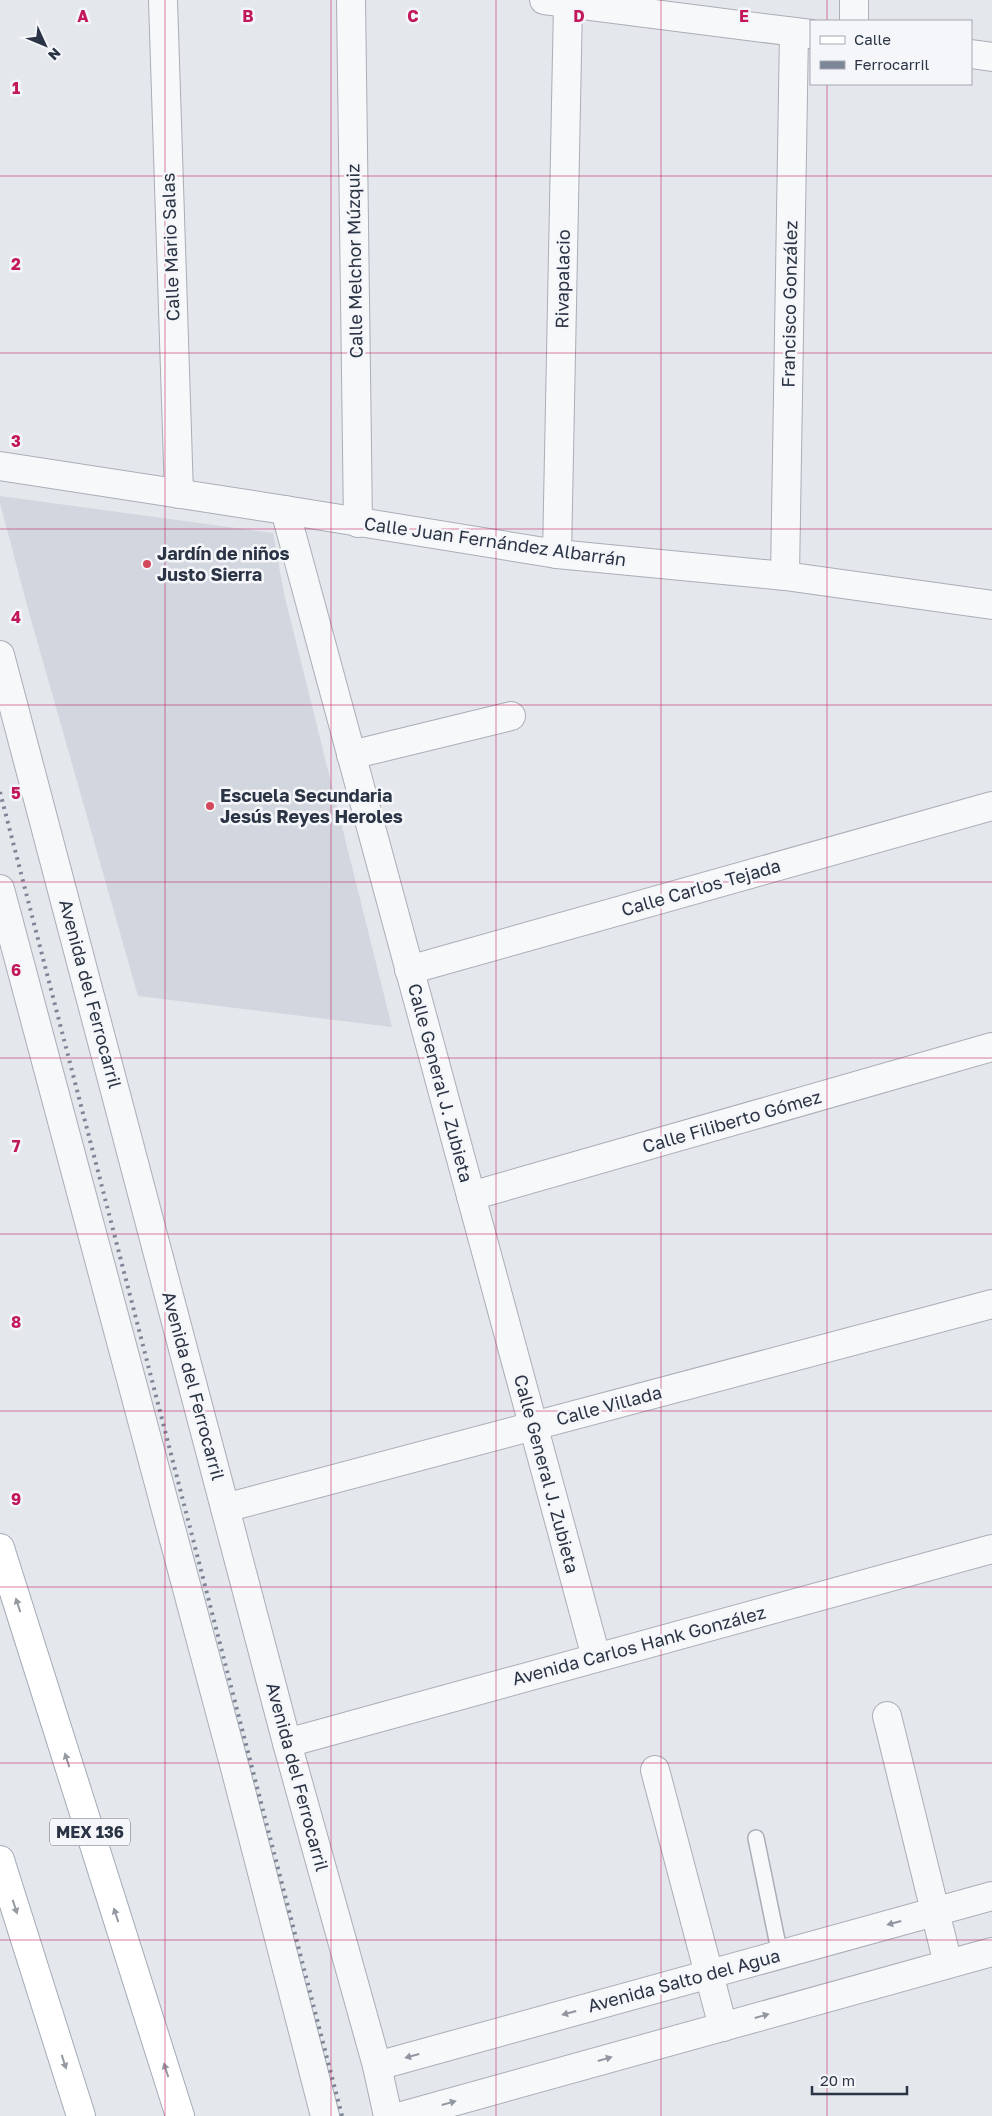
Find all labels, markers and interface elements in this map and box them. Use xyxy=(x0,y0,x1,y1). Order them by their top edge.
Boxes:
text: A xyxy=(77,6,89,26)
text: B xyxy=(242,6,254,26)
text: C xyxy=(407,6,419,26)
text: D xyxy=(573,6,585,26)
text: E xyxy=(739,6,749,26)
north arrow xyxy=(20,20,70,70)
legend xyxy=(810,20,972,85)
text: Calle xyxy=(854,30,891,48)
text: N xyxy=(45,45,65,64)
text: Ferrocarril xyxy=(854,55,929,73)
text: 1 xyxy=(12,78,20,98)
street label: Calle Melchor Múzquiz xyxy=(341,163,367,359)
street label: Calle Mario Salas xyxy=(156,172,184,322)
street label: Francisco González xyxy=(777,220,801,388)
street label: Rivapalacio xyxy=(550,229,574,329)
text: 2 xyxy=(11,254,21,274)
text: 3 xyxy=(11,431,21,451)
street label: Calle Juan Fernández Albarrán xyxy=(363,512,628,570)
place label: Jardín de niños Justo Sierra xyxy=(157,542,290,585)
marker: Jardín de niños Justo Sierra xyxy=(141,558,153,570)
text: 4 xyxy=(11,607,21,627)
text: 5 xyxy=(11,783,21,803)
place label: Escuela Secundaria Jesús Reyes Heroles xyxy=(220,784,403,827)
marker: Escuela Secundaria Jesús Reyes Heroles xyxy=(204,800,216,812)
street label: Calle Carlos Tejada xyxy=(619,854,783,920)
street label: Avenida del Ferrocarril xyxy=(55,897,127,1091)
text: 6 xyxy=(11,960,21,980)
street label: Calle General J. Zubieta xyxy=(404,981,478,1185)
street label: Calle Filiberto Gómez xyxy=(640,1085,824,1157)
text: 7 xyxy=(12,1136,21,1156)
street label: Avenida del Ferrocarril xyxy=(158,1289,230,1483)
text: 8 xyxy=(11,1312,21,1332)
street label: Calle General J. Zubieta xyxy=(510,1372,584,1576)
street label: Calle Villada xyxy=(553,1380,664,1430)
text: 9 xyxy=(11,1489,21,1509)
one-way arrow xyxy=(14,1597,22,1612)
street label: Avenida Carlos Hank González xyxy=(510,1601,768,1689)
street label: Avenida del Ferrocarril xyxy=(262,1680,334,1874)
one-way arrow xyxy=(63,1752,71,1767)
road number: MEX 136 xyxy=(50,1818,130,1845)
one-way arrow xyxy=(11,1900,19,1915)
one-way arrow xyxy=(112,1907,120,1922)
one-way arrow xyxy=(887,1920,902,1928)
street label: Avenida Salto del Agua xyxy=(585,1944,782,2016)
one-way arrow xyxy=(562,2010,577,2018)
one-way arrow xyxy=(754,2012,769,2020)
one-way arrow xyxy=(405,2053,420,2061)
one-way arrow xyxy=(61,2054,68,2069)
one-way arrow xyxy=(598,2055,613,2063)
one-way arrow xyxy=(161,2062,169,2077)
scale bar xyxy=(812,2064,907,2096)
text: 20 m xyxy=(820,2071,855,2089)
one-way arrow xyxy=(441,2099,456,2107)

